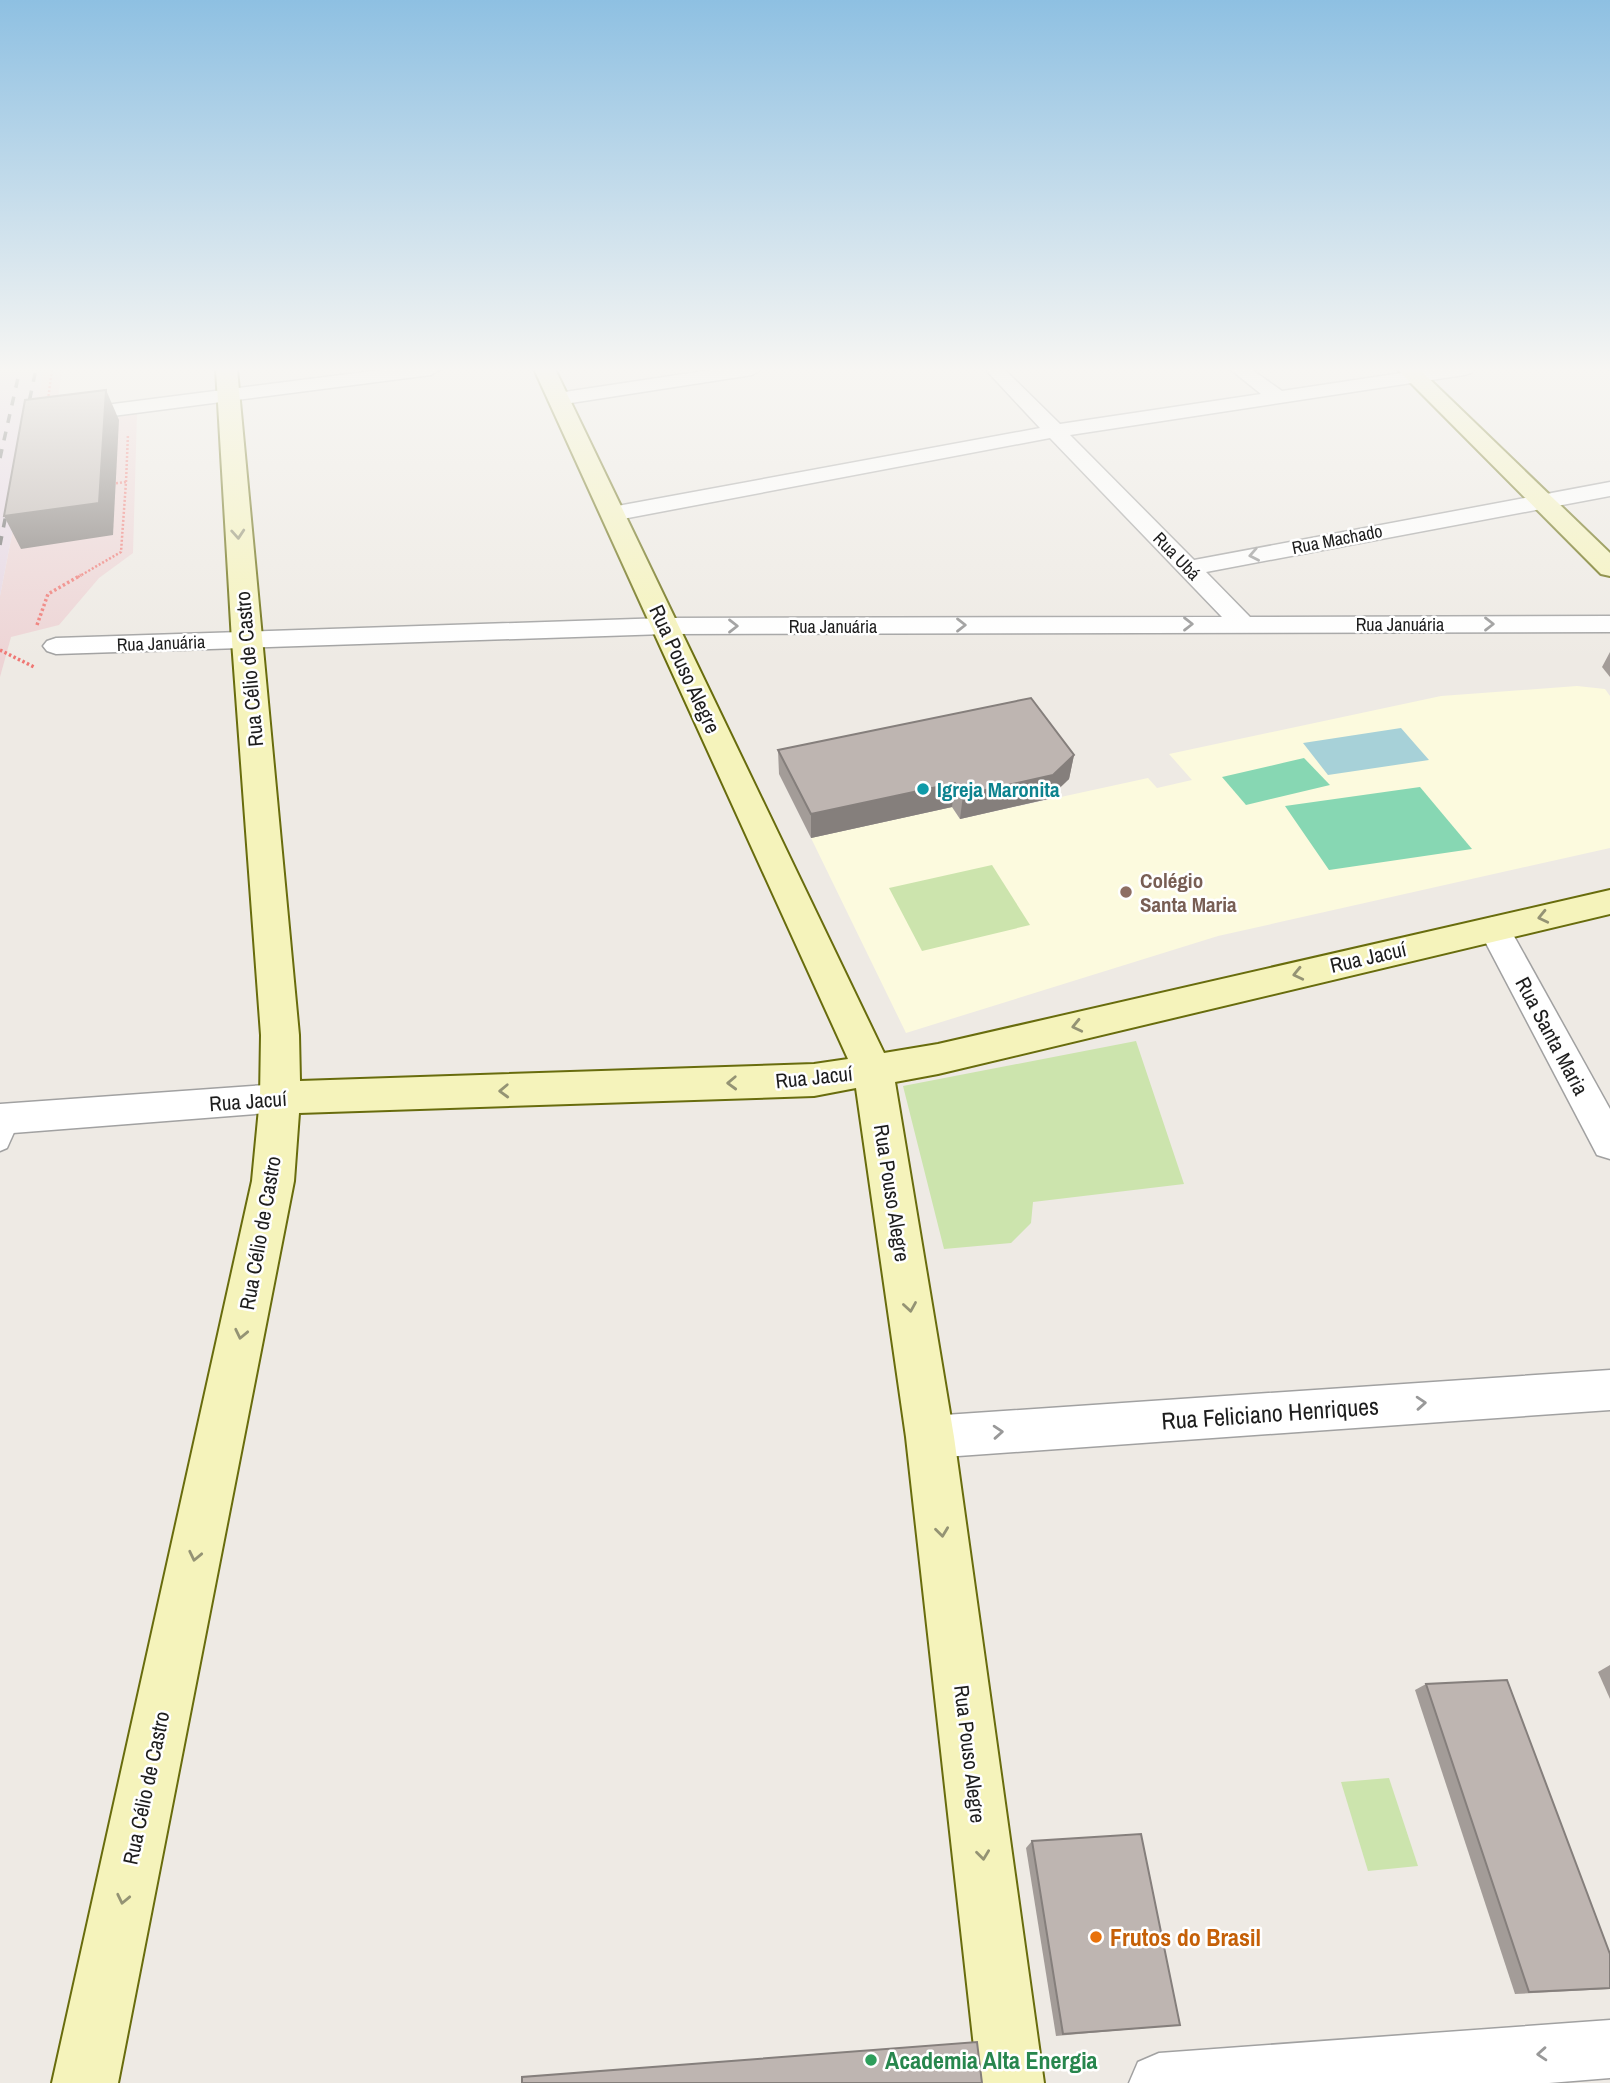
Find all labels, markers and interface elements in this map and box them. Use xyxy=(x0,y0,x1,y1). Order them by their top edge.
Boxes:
street label: Rua Machado xyxy=(1290,518,1384,560)
street label: Rua Ubá xyxy=(1148,526,1206,586)
one-way arrow xyxy=(231,529,246,540)
one-way arrow xyxy=(1248,547,1260,562)
street label: Rua Célio de Castro xyxy=(228,590,270,748)
street label: Rua Pouso Alegre xyxy=(643,600,727,738)
street label: Rua Januária xyxy=(1356,612,1444,637)
street label: Rua Januária xyxy=(789,614,877,639)
one-way arrow xyxy=(1183,616,1194,632)
one-way arrow xyxy=(1484,616,1495,632)
one-way arrow xyxy=(956,617,966,633)
one-way arrow xyxy=(728,618,739,634)
street label: Rua Januária xyxy=(116,629,206,657)
place label: Igreja Maronita xyxy=(937,775,1060,804)
marker: Igreja Maronita xyxy=(915,781,931,797)
place label: Colégio Santa Maria xyxy=(1140,866,1237,919)
marker: Colégio Santa Maria xyxy=(1118,884,1134,900)
one-way arrow xyxy=(1537,908,1549,923)
street label: Rua Jacuí xyxy=(1327,934,1409,980)
one-way arrow xyxy=(1292,966,1304,980)
street label: Rua Santa Maria xyxy=(1509,972,1596,1101)
one-way arrow xyxy=(1071,1018,1083,1032)
street label: Rua Jacuí xyxy=(774,1059,854,1095)
one-way arrow xyxy=(726,1075,737,1090)
one-way arrow xyxy=(499,1083,510,1098)
street label: Rua Jacuí xyxy=(208,1084,288,1118)
street label: Rua Pouso Alegre xyxy=(867,1122,917,1264)
street label: Rua Célio de Castro xyxy=(232,1154,288,1312)
one-way arrow xyxy=(902,1301,917,1313)
one-way arrow xyxy=(235,1328,250,1340)
street label: Rua Feliciano Henriques xyxy=(1160,1389,1380,1437)
one-way arrow xyxy=(1415,1396,1426,1411)
one-way arrow xyxy=(993,1425,1004,1440)
one-way arrow xyxy=(934,1526,949,1538)
one-way arrow xyxy=(188,1550,203,1562)
street label: Rua Pouso Alegre xyxy=(947,1683,993,1825)
street label: Rua Célio de Castro xyxy=(116,1709,176,1867)
one-way arrow xyxy=(975,1849,990,1861)
one-way arrow xyxy=(117,1893,132,1905)
place label: Frutos do Brasil xyxy=(1110,1921,1261,1953)
marker: Frutos do Brasil xyxy=(1088,1929,1104,1945)
place label: Academia Alta Energia xyxy=(885,2044,1098,2076)
one-way arrow xyxy=(1536,2046,1547,2061)
marker: Academia Alta Energia xyxy=(863,2052,879,2068)

